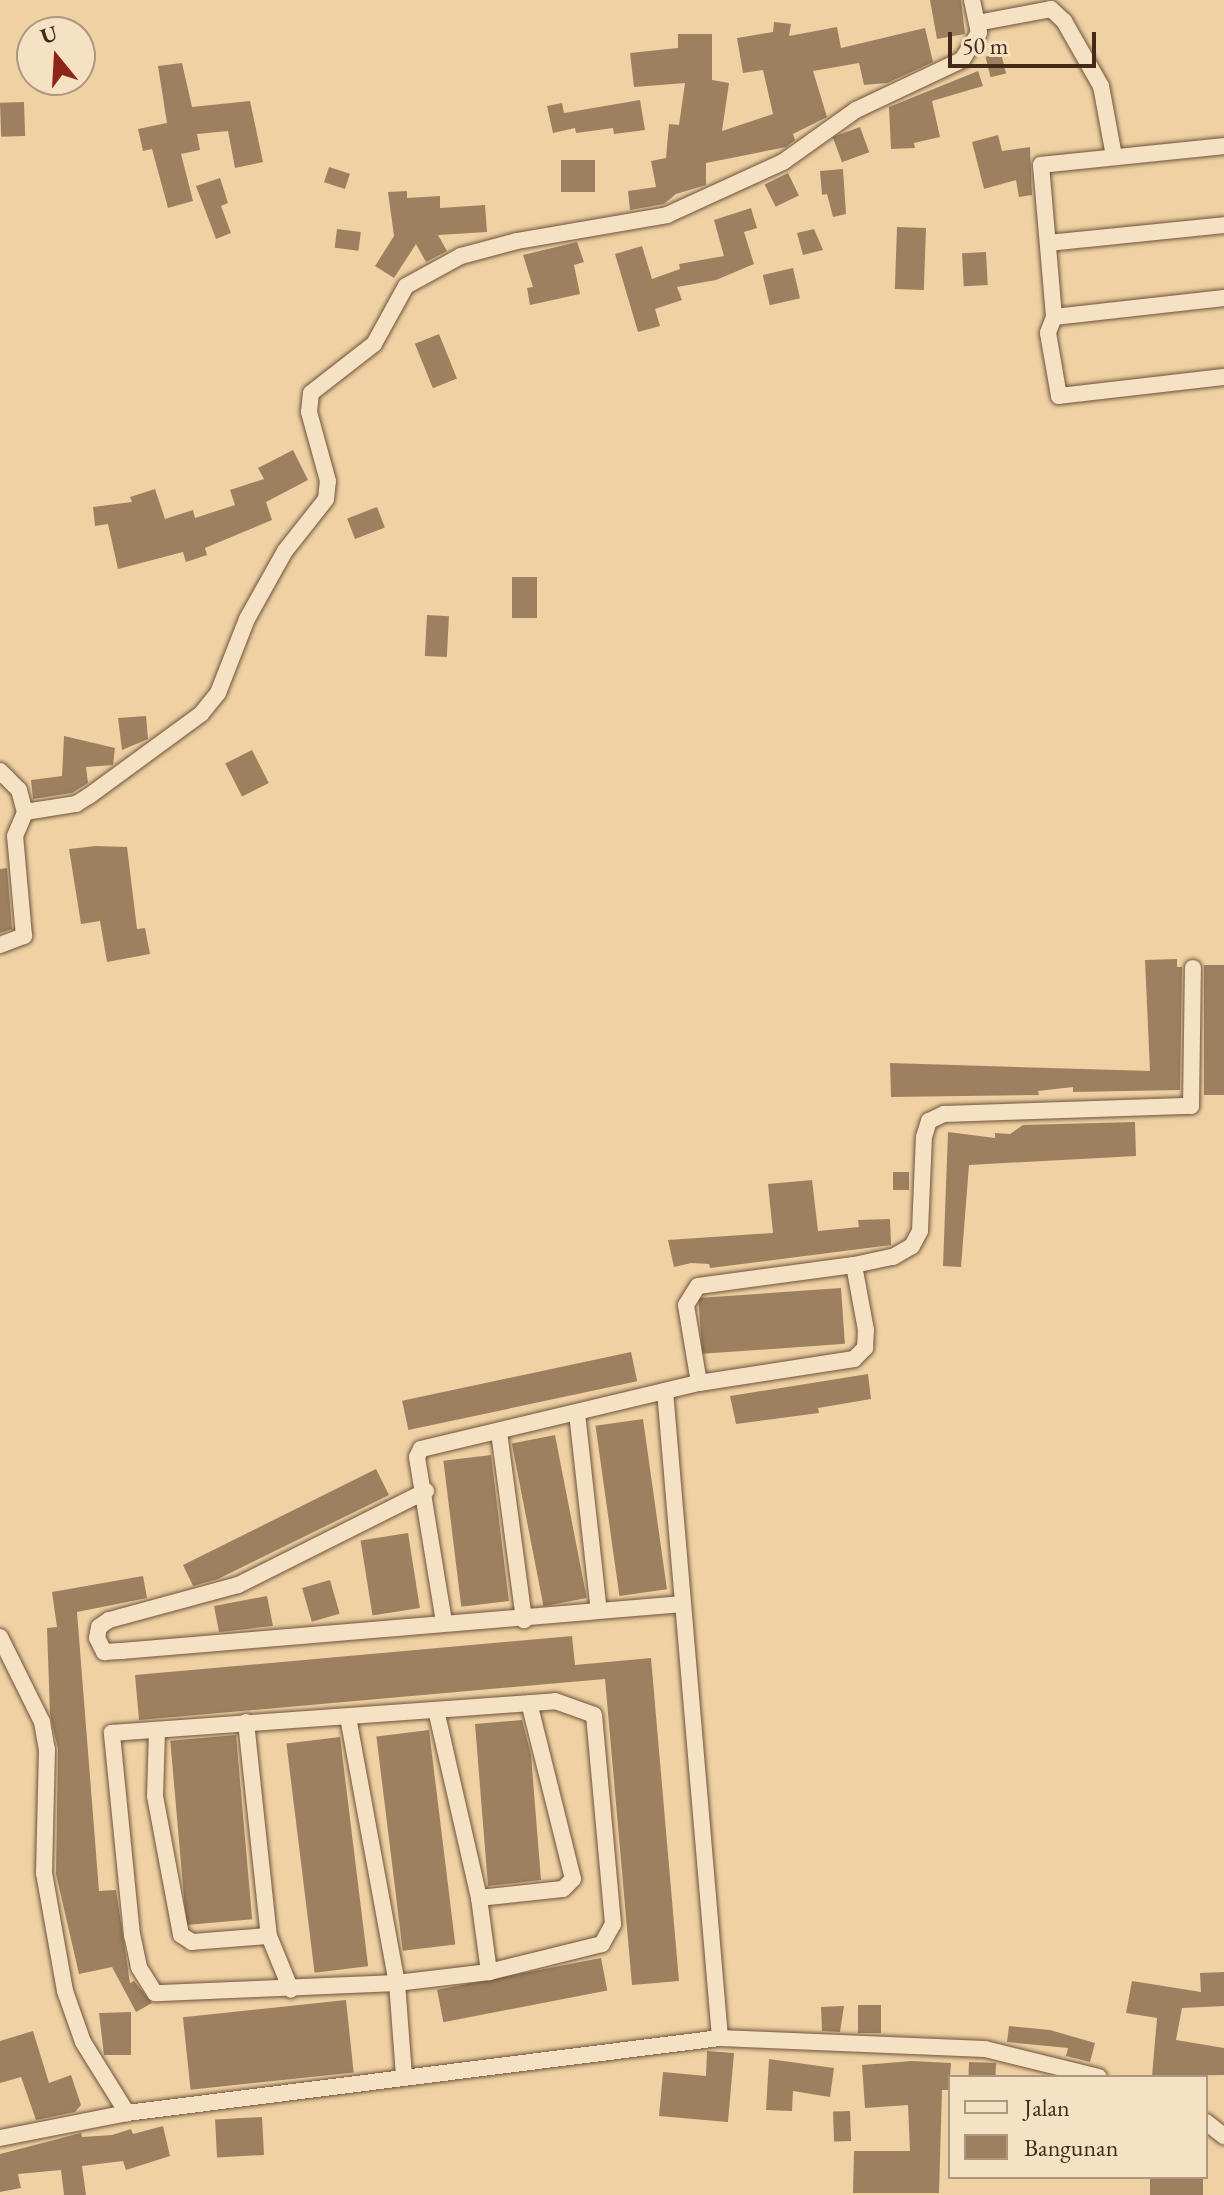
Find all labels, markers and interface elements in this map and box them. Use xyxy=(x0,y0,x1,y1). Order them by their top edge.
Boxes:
north arrow xyxy=(16,16,96,96)
scale bar xyxy=(952,16,1100,66)
text: U xyxy=(37,18,61,51)
text: 50 m xyxy=(962,30,1009,61)
legend xyxy=(948,2075,1208,2179)
text: Jalan xyxy=(1024,2092,1070,2123)
text: Bangunan xyxy=(1024,2132,1118,2163)

